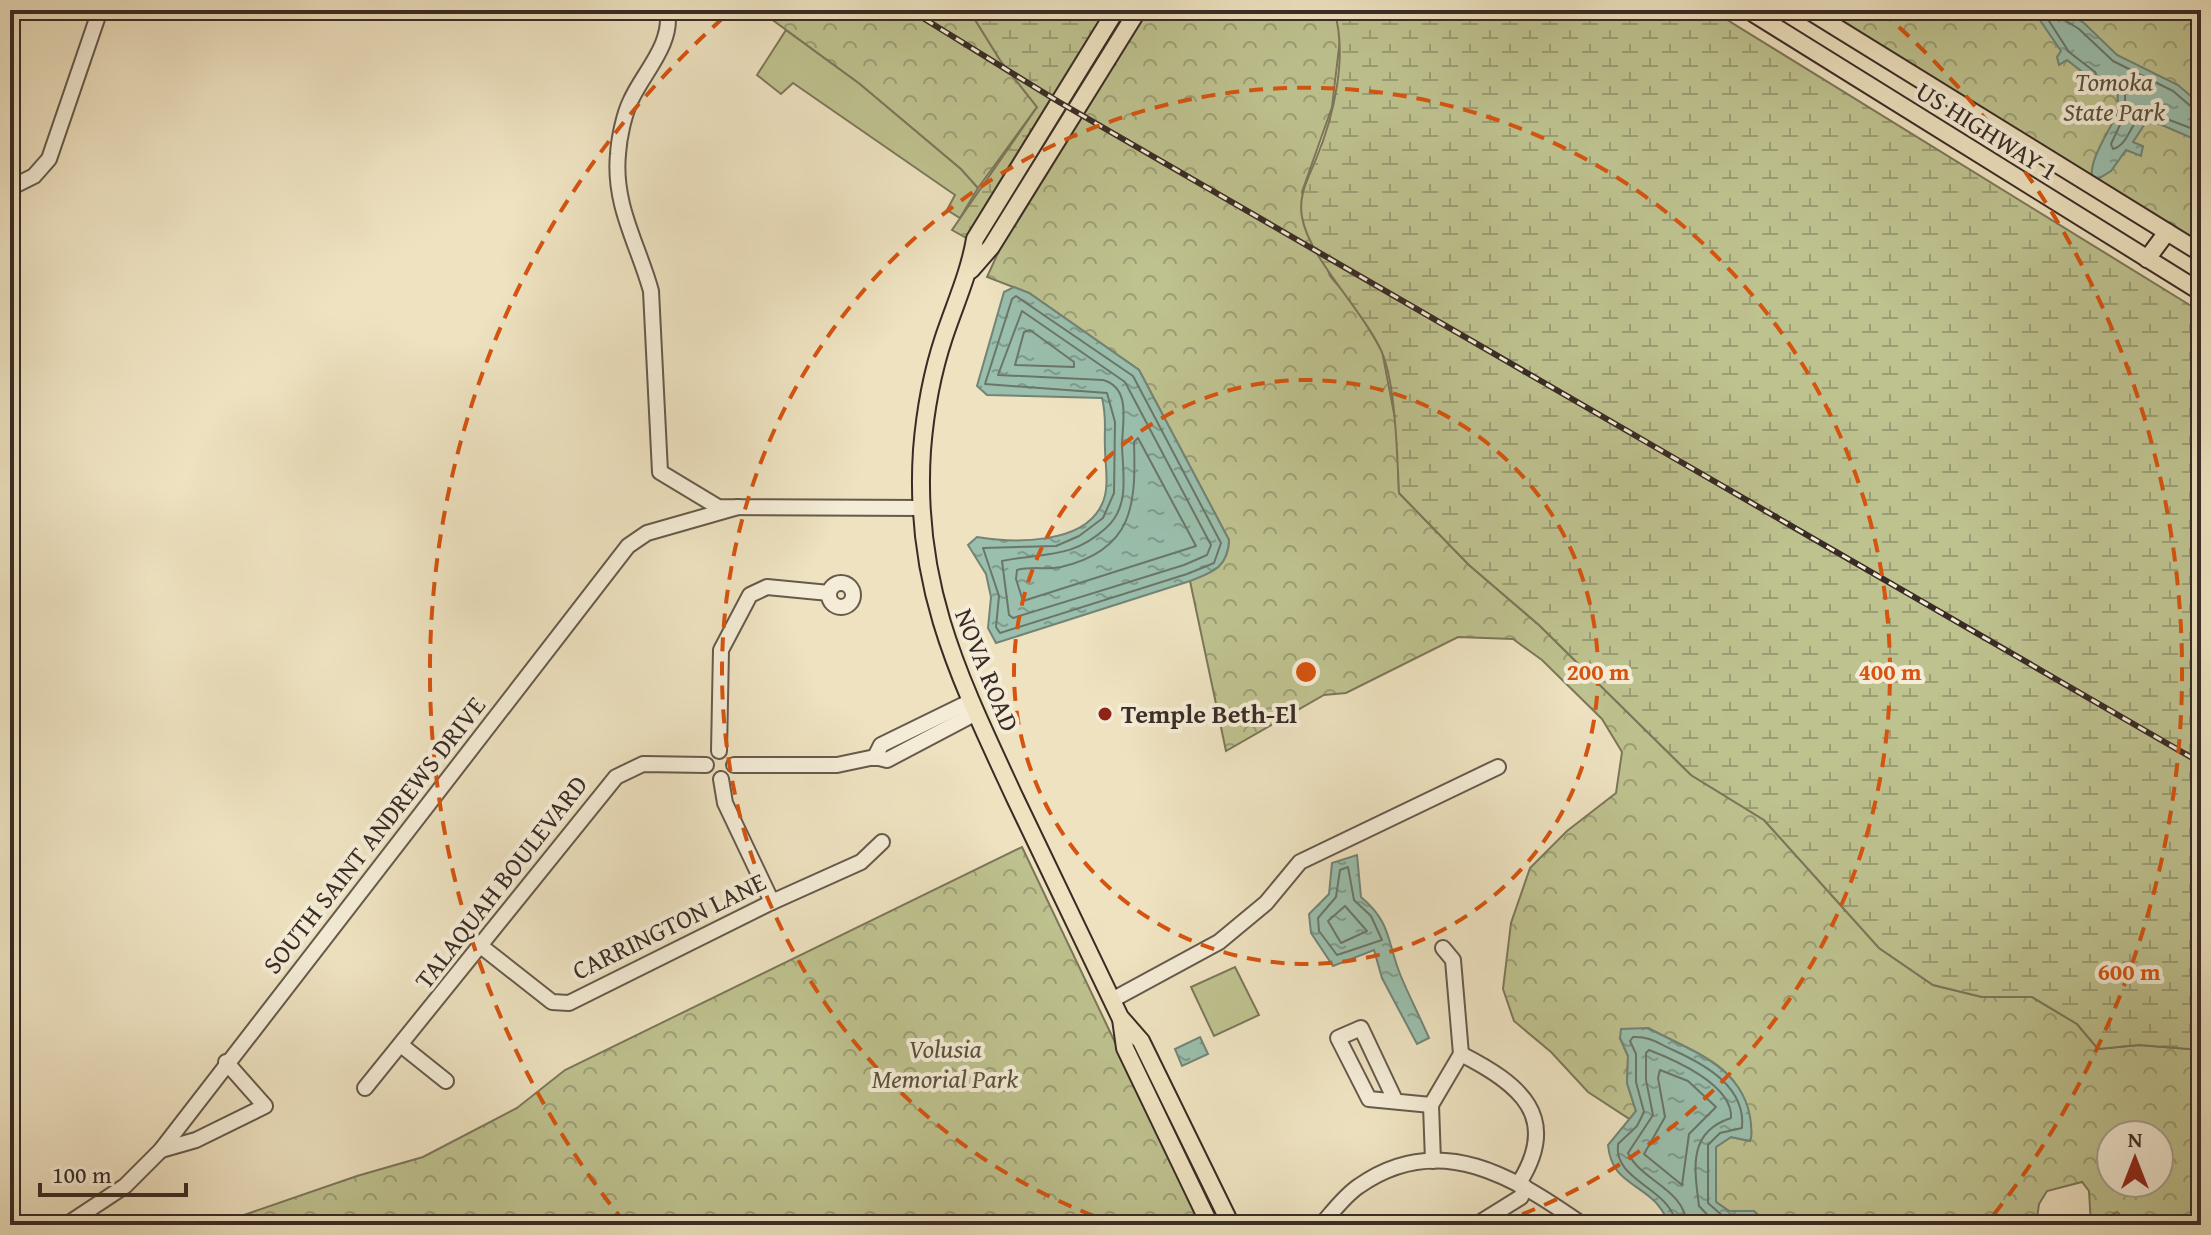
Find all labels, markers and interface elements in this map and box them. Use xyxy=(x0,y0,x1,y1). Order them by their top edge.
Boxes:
park label: Tomoka State Park xyxy=(2063,62,2165,131)
street label: US HIGHWAY 1 xyxy=(1909,71,2066,190)
street label: NOVA ROAD xyxy=(945,602,1030,737)
text: 200 m xyxy=(1566,654,1630,689)
text: 400 m xyxy=(1858,654,1922,689)
centre of rings xyxy=(1292,658,1320,686)
street label: SOUTH SAINT ANDREWS DRIVE xyxy=(253,688,495,982)
place label: Temple Beth-El xyxy=(1121,694,1297,733)
marker: Temple Beth-El xyxy=(1096,705,1114,723)
street label: TALAQUAH BOULEVARD xyxy=(405,767,597,997)
street label: CARRINGTON LANE xyxy=(565,862,772,989)
text: 600 m xyxy=(2097,954,2161,989)
park label: Volusia Memorial Park xyxy=(872,1029,1018,1098)
north arrow xyxy=(2095,1119,2175,1199)
text: N xyxy=(2128,1123,2143,1155)
scale bar xyxy=(40,1147,186,1197)
text: 100 m xyxy=(52,1157,112,1192)

